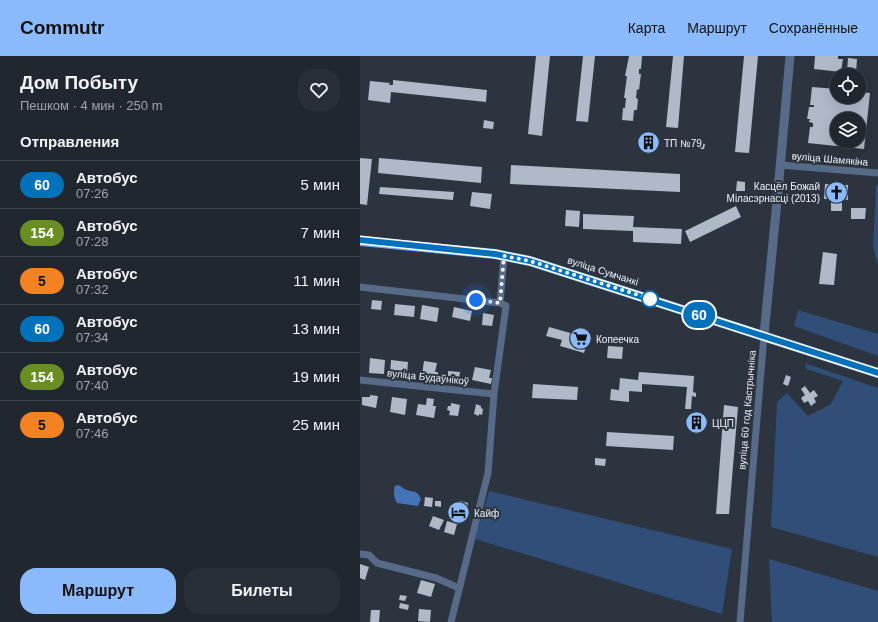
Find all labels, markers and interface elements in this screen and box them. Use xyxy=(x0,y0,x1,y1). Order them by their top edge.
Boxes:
text: Commutr xyxy=(20,17,104,38)
text: Карта xyxy=(628,20,665,36)
text: Маршрут xyxy=(687,20,747,36)
text: Сохранённые xyxy=(769,20,858,36)
map controls xyxy=(830,68,866,148)
button: locate xyxy=(830,68,866,104)
button: heart xyxy=(298,69,340,111)
text: Дом Побыту xyxy=(20,72,138,93)
text: Пешком · 4 мин · 250 m xyxy=(20,98,162,113)
button: layers xyxy=(830,112,866,148)
building icon: ТП №79 xyxy=(635,130,661,156)
text: Отправления xyxy=(20,133,119,150)
place label: ТП №79 xyxy=(664,138,702,149)
street label: вуліца Шамякіна xyxy=(791,150,869,168)
text: Автобус xyxy=(76,169,138,186)
text: 5 мин xyxy=(301,176,340,193)
text: 60 xyxy=(34,177,50,193)
church icon: Касцёл Божай Міласэрнасці (2013) xyxy=(823,179,849,205)
place label: Касцёл Божай Міласэрнасці (2013) xyxy=(727,181,820,204)
text: 07:26 xyxy=(76,186,109,201)
text: Автобус xyxy=(76,217,138,234)
text: 7 мин xyxy=(301,224,340,241)
text: 154 xyxy=(30,225,54,241)
text: 07:28 xyxy=(76,234,109,249)
street label: вуліца Сумчанкі xyxy=(566,254,640,288)
text: Автобус xyxy=(76,265,138,282)
text: 11 мин xyxy=(293,272,340,289)
text: 5 xyxy=(38,273,46,289)
text: 07:32 xyxy=(76,282,109,297)
your location xyxy=(466,290,486,310)
unlabelled marker xyxy=(641,290,659,308)
line badge: 60 xyxy=(681,302,717,328)
text: 60 xyxy=(691,307,707,323)
text: Автобус xyxy=(76,313,138,330)
text: 13 мин xyxy=(292,320,340,337)
text: 60 xyxy=(34,321,50,337)
supermarket icon: Копеечка xyxy=(567,326,593,352)
text: 07:34 xyxy=(76,330,109,345)
place label: Копеечка xyxy=(596,334,639,345)
street label: вуліца 60 год Кастрычніка xyxy=(736,349,758,470)
text: Автобус xyxy=(76,361,138,378)
street label: вуліца Будаўнікоў xyxy=(387,367,469,387)
text: 19 мин xyxy=(292,368,340,385)
text: 154 xyxy=(30,369,54,385)
text: 07:40 xyxy=(76,378,109,393)
text: Автобус xyxy=(76,409,138,426)
building icon: ЦЦП xyxy=(683,410,709,436)
text: 25 мин xyxy=(292,416,340,433)
text: 5 xyxy=(38,417,46,433)
place label: ЦЦП xyxy=(712,418,734,429)
text: 07:46 xyxy=(76,426,109,441)
hotel icon: Кайф xyxy=(445,500,471,526)
place label: Кайф xyxy=(474,508,499,519)
button: Маршрут xyxy=(20,568,176,614)
button: Билеты xyxy=(184,568,340,614)

